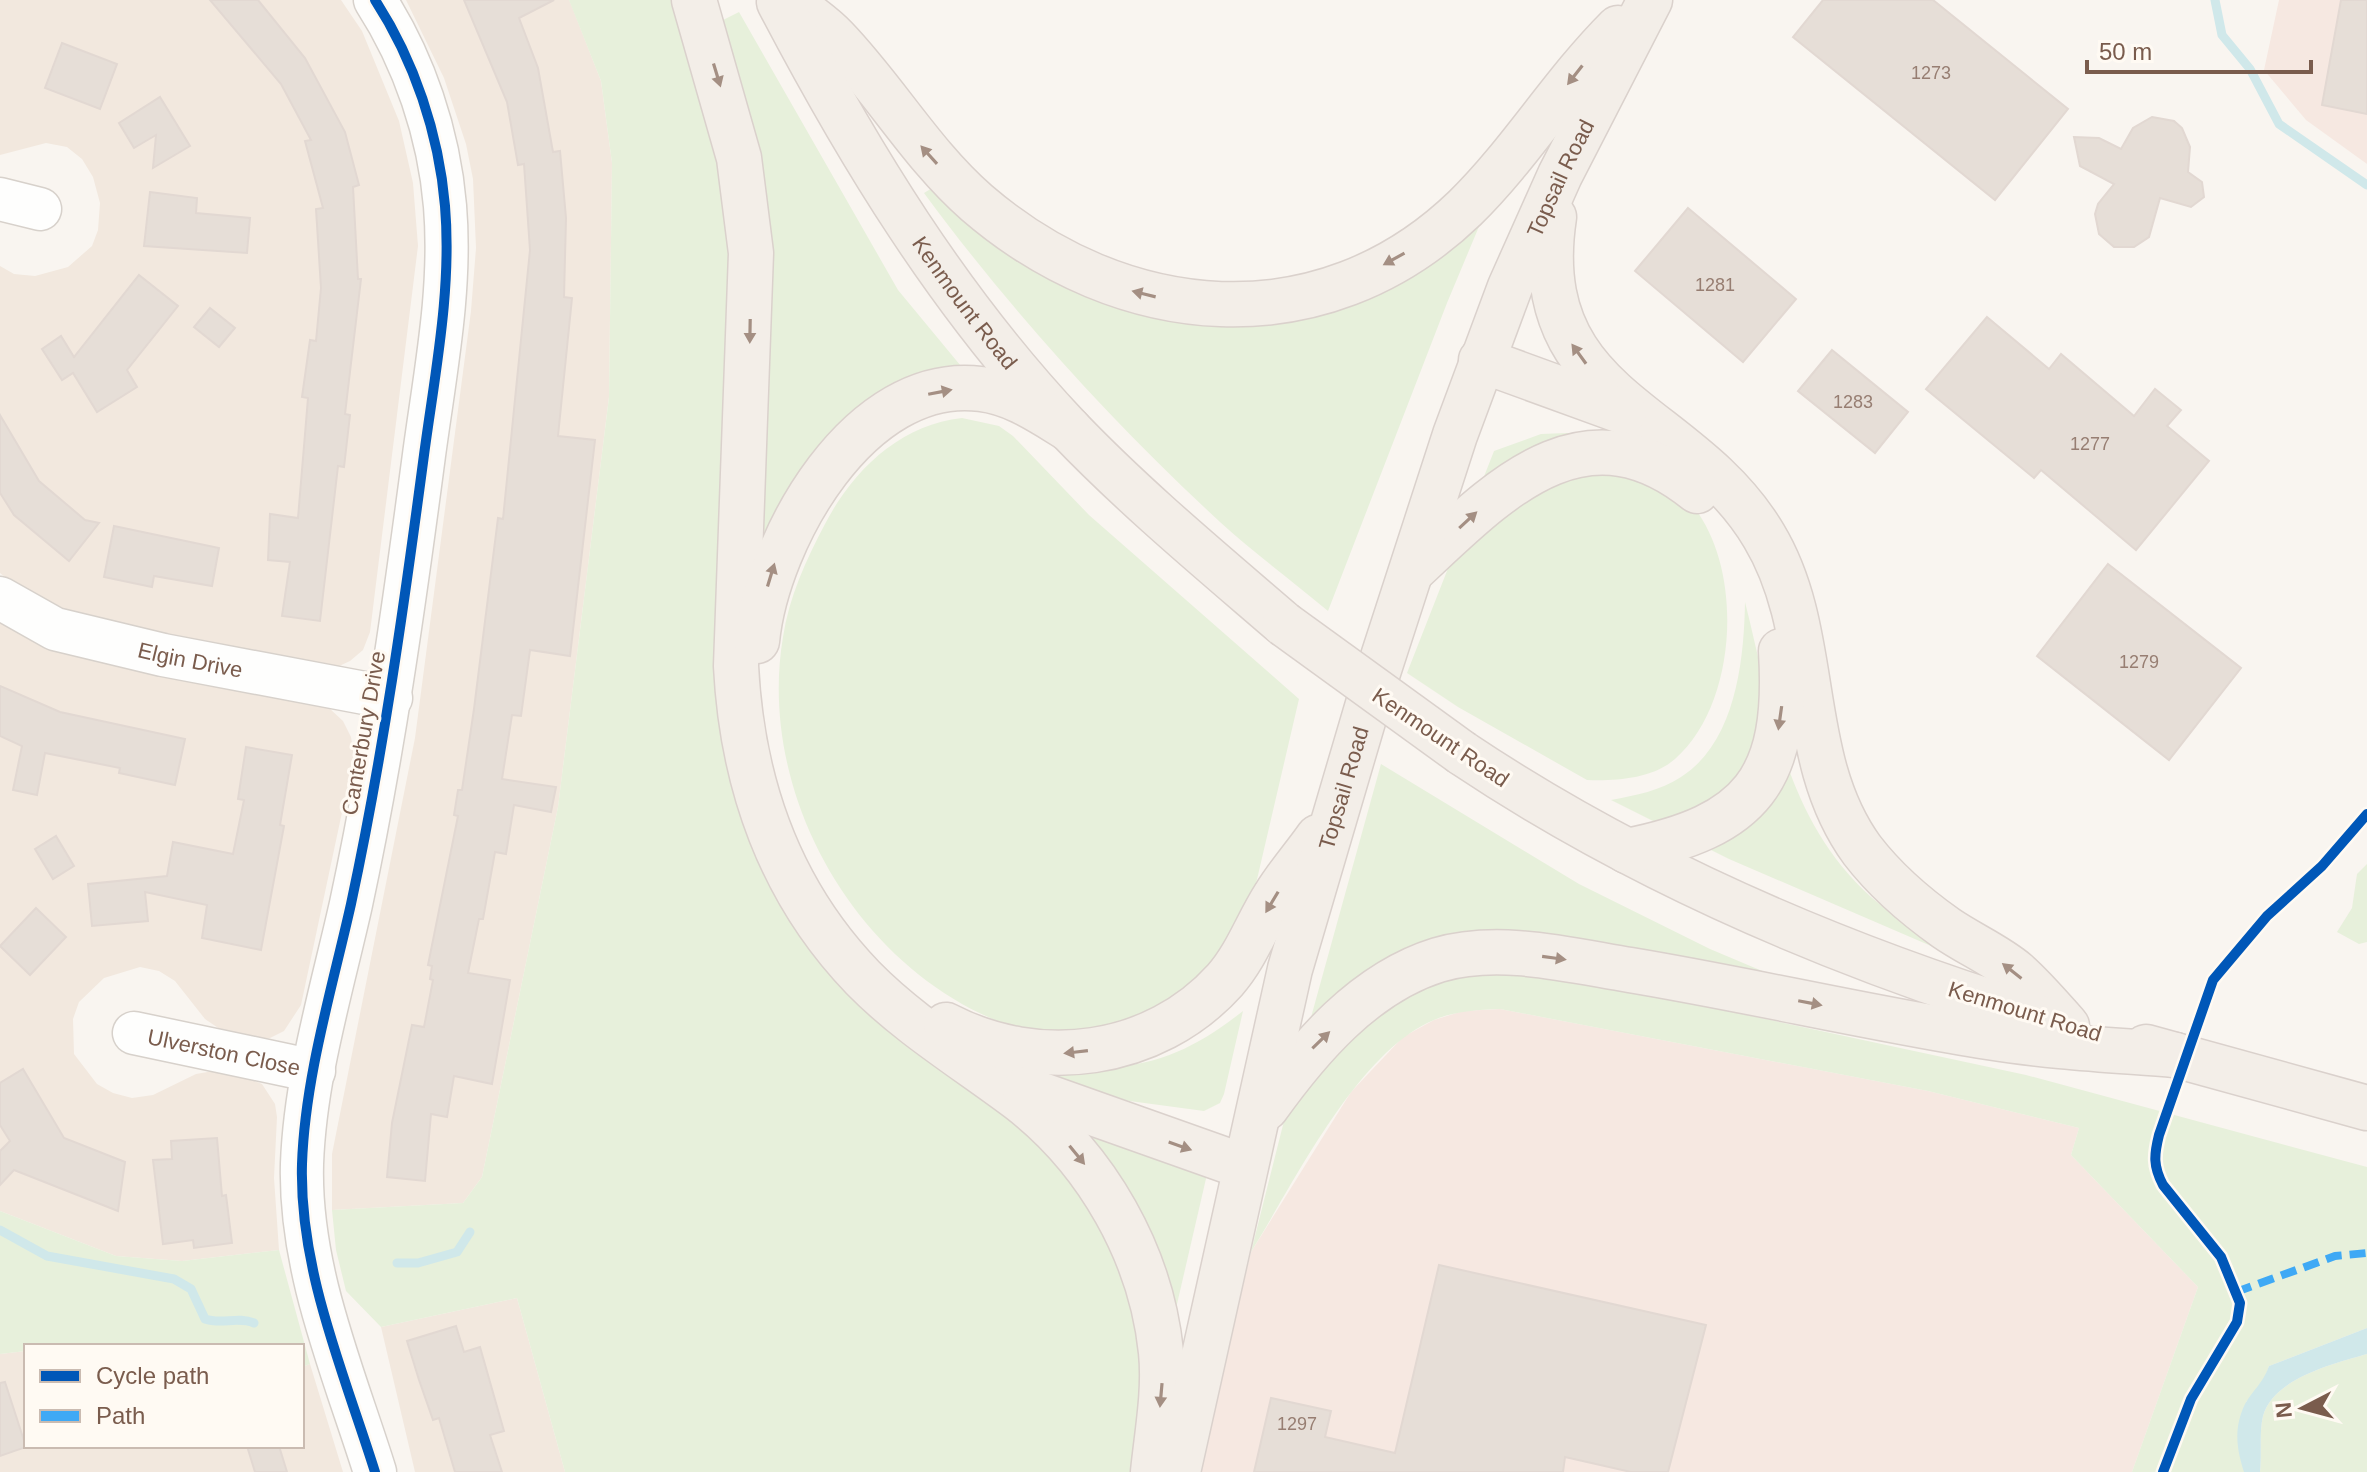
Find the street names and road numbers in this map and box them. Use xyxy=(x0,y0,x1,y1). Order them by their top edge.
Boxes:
street label: Topsail Road xyxy=(1522,115,1599,241)
street label: Kenmount Road xyxy=(907,232,1022,374)
street label: Elgin Drive xyxy=(135,637,245,683)
street label: Canterbury Drive xyxy=(337,649,390,817)
street label: Kenmount Road xyxy=(1368,683,1514,792)
street label: Topsail Road xyxy=(1314,724,1374,853)
street label: Kenmount Road xyxy=(1945,976,2105,1047)
street label: Ulverston Close xyxy=(145,1024,303,1081)

